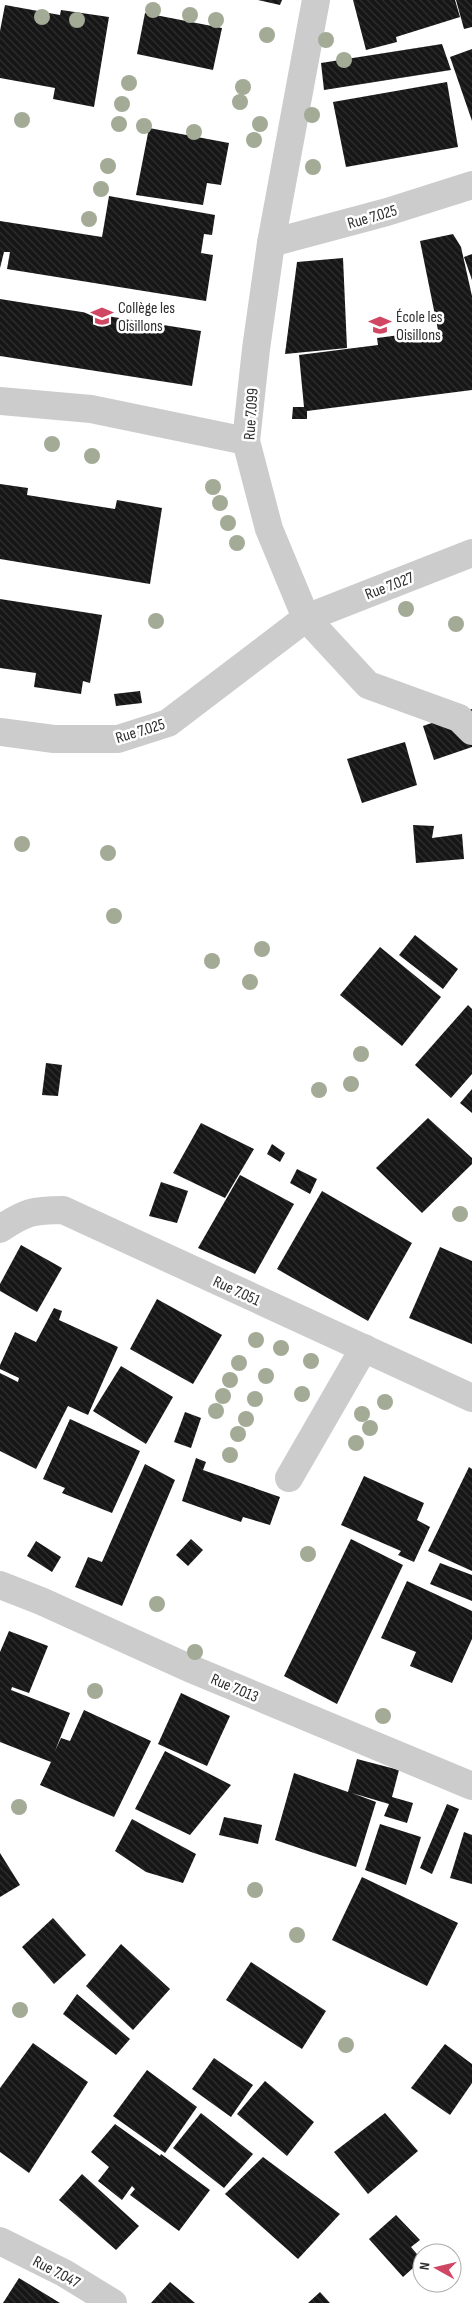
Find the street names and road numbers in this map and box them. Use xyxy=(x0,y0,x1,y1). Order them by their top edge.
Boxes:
street label: Rue 7.025 xyxy=(345,201,399,234)
street label: Rue 7.099 xyxy=(240,388,263,441)
street label: Rue 7.027 xyxy=(362,568,417,604)
street label: Rue 7.025 xyxy=(113,715,167,748)
street label: Rue 7.051 xyxy=(210,1272,263,1311)
street label: Rue 7.013 xyxy=(208,1670,261,1707)
street label: Rue 7.047 xyxy=(29,2252,84,2293)

